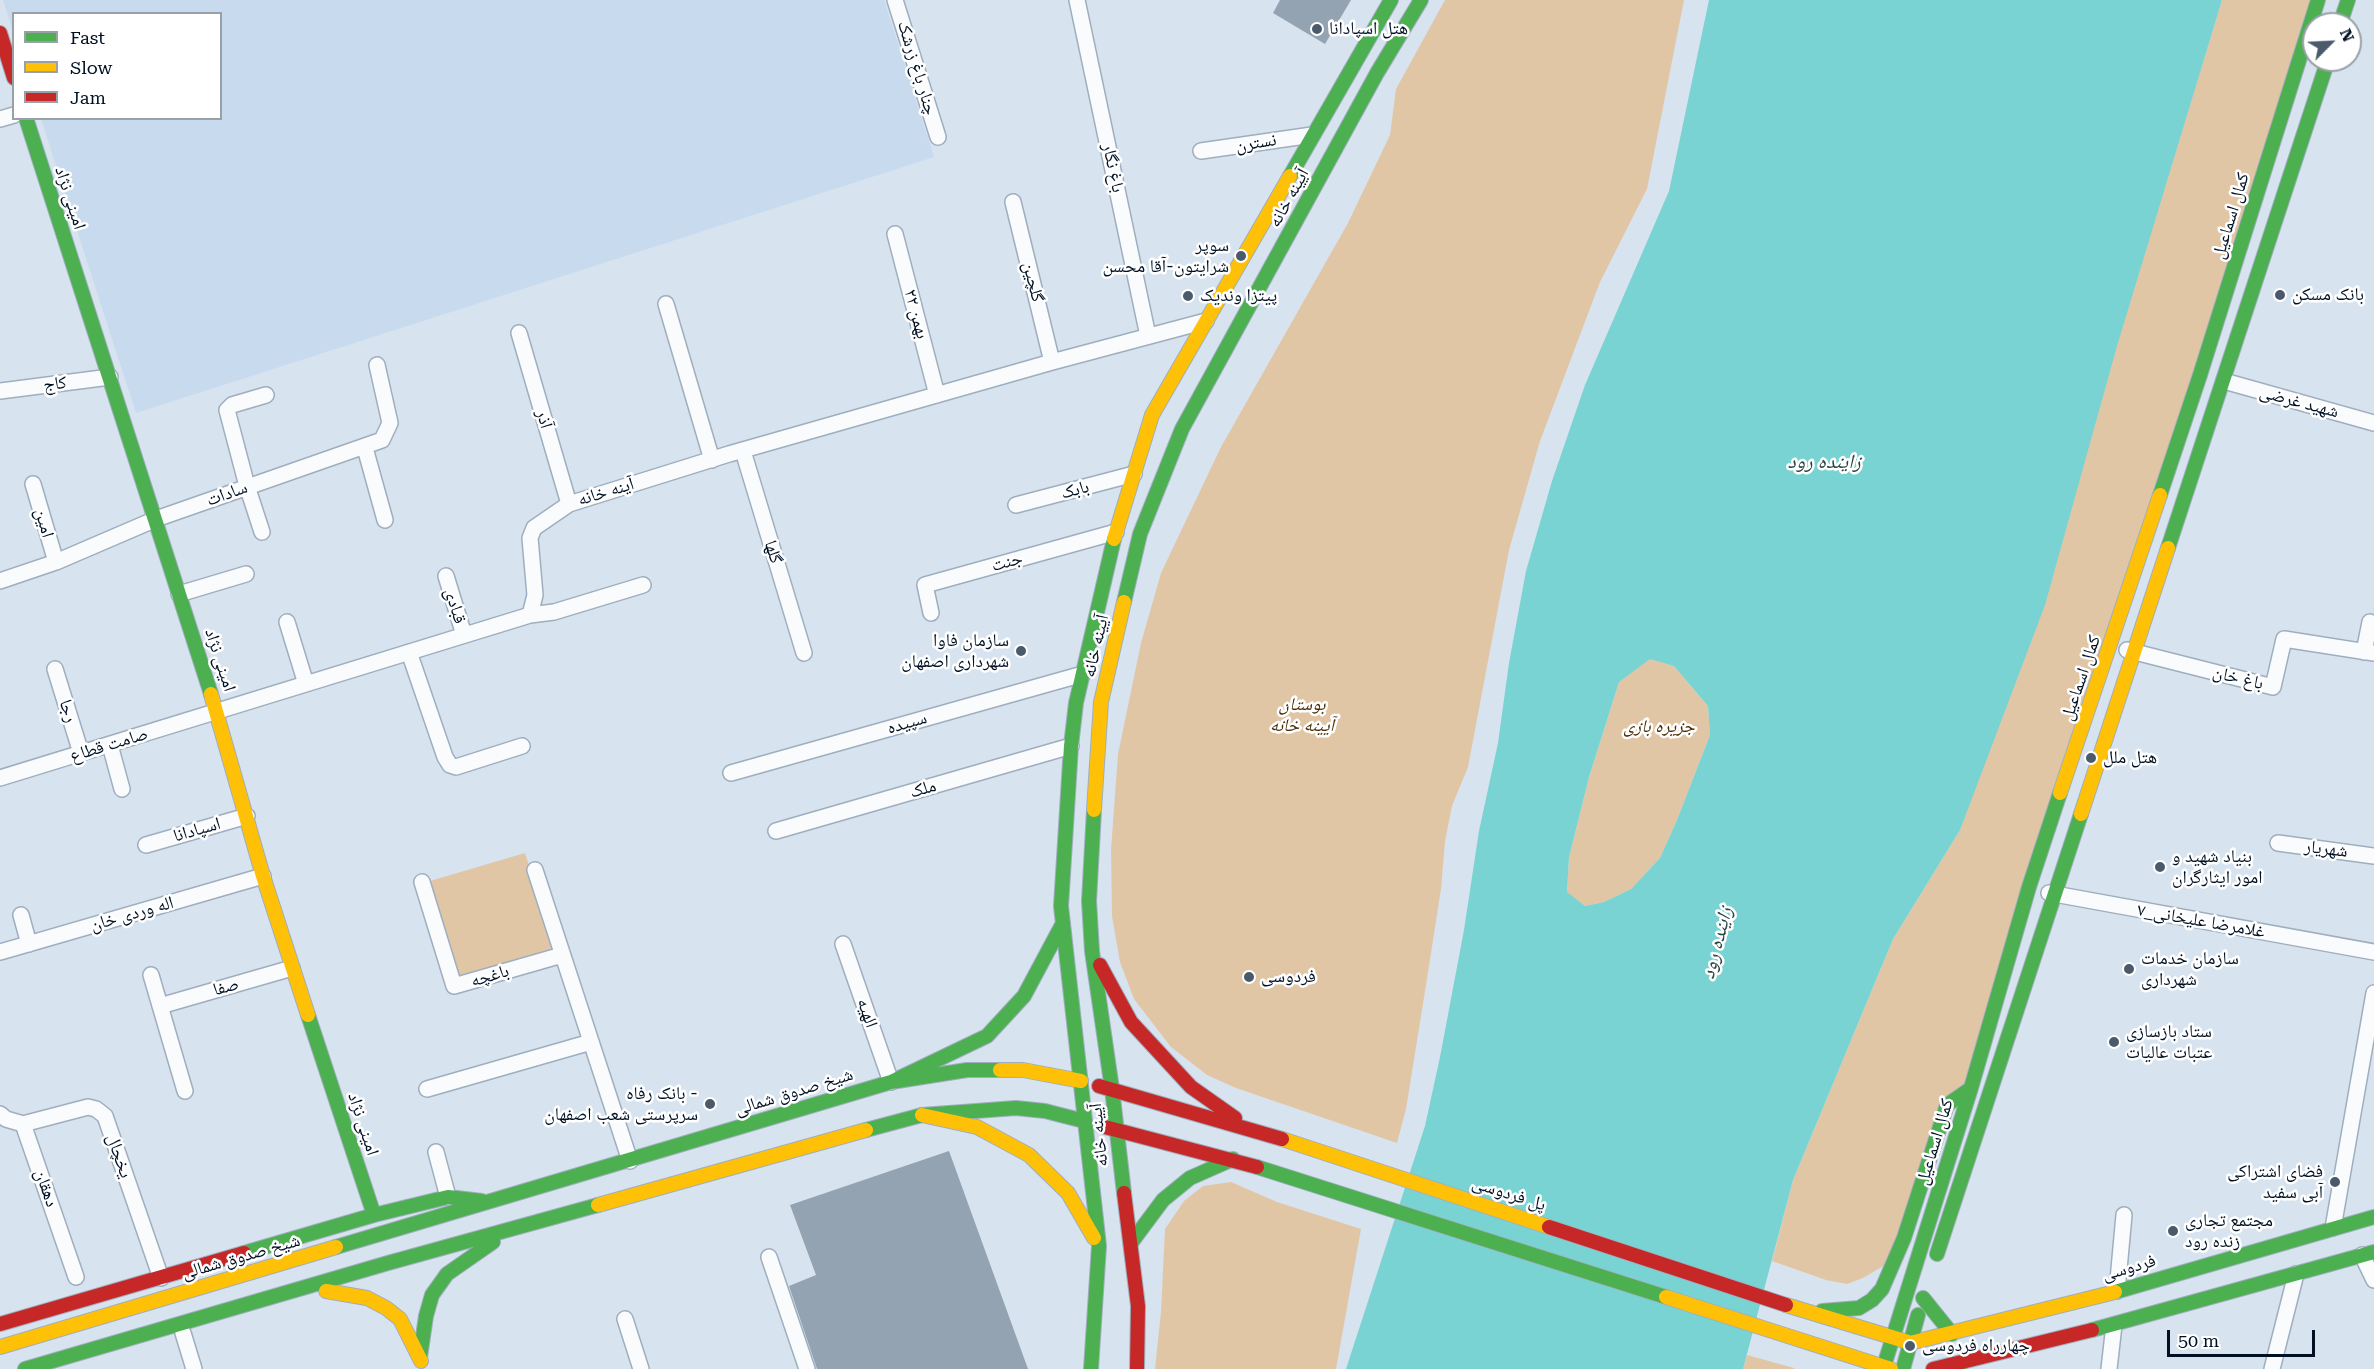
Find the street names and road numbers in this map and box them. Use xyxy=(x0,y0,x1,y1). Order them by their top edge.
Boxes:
street label: چنار باغ زرشک xyxy=(892,18,942,118)
street label: نسترن xyxy=(1234,129,1278,157)
street label: باغ نگار xyxy=(1097,141,1129,195)
street label: امینی نژاد xyxy=(50,164,90,232)
street label: آیینه خانه xyxy=(1264,165,1314,231)
street label: کمال اسماعیل xyxy=(2208,170,2254,262)
street label: گلچین xyxy=(1018,260,1048,304)
street label: ۲۲ بهمن xyxy=(899,287,933,341)
street label: کاج xyxy=(42,372,68,396)
street label: شهید غرضی xyxy=(2257,381,2341,423)
street label: آذر xyxy=(531,407,557,431)
street label: آینه خانه xyxy=(575,473,637,511)
street label: بابک xyxy=(1058,476,1092,504)
street label: سادات xyxy=(204,477,250,511)
street label: امین xyxy=(30,506,58,540)
street label: گلها xyxy=(759,538,787,566)
street label: جنت xyxy=(989,548,1025,576)
street label: قبادی xyxy=(439,586,471,626)
street label: آیینه خانه xyxy=(1078,612,1114,680)
street label: امینی نژاد xyxy=(200,626,240,694)
street label: کمال اسماعیل xyxy=(2056,632,2106,724)
street label: باغ خان xyxy=(2210,661,2266,695)
street label: رجا xyxy=(54,697,82,725)
street label: سپیده xyxy=(884,707,930,739)
street label: صامت قطاع xyxy=(67,723,151,767)
street label: ملک xyxy=(907,775,939,803)
street label: اسپادانا xyxy=(171,813,223,847)
street label: شهریار xyxy=(2303,836,2349,862)
street label: اله وردی خان xyxy=(88,892,176,936)
street label: ۷_غلامرضا علیخانی xyxy=(2135,899,2267,943)
street label: باغچه xyxy=(468,960,512,992)
street label: صفا xyxy=(211,973,241,1001)
street label: الهیه xyxy=(852,996,882,1030)
street label: شیخ صدوق شمالی xyxy=(732,1064,856,1120)
street label: امینی نژاد xyxy=(343,1090,383,1158)
street label: کمال اسماعیل xyxy=(1912,1096,1958,1188)
street label: آیینه خانه xyxy=(1085,1102,1113,1168)
street label: یخچال xyxy=(101,1131,137,1181)
street label: دهقان xyxy=(29,1166,63,1210)
street label: پل فردوسی xyxy=(1469,1172,1549,1216)
street label: شیخ صدوق شمالی xyxy=(179,1230,303,1284)
street label: فردوسی xyxy=(2100,1250,2158,1286)

